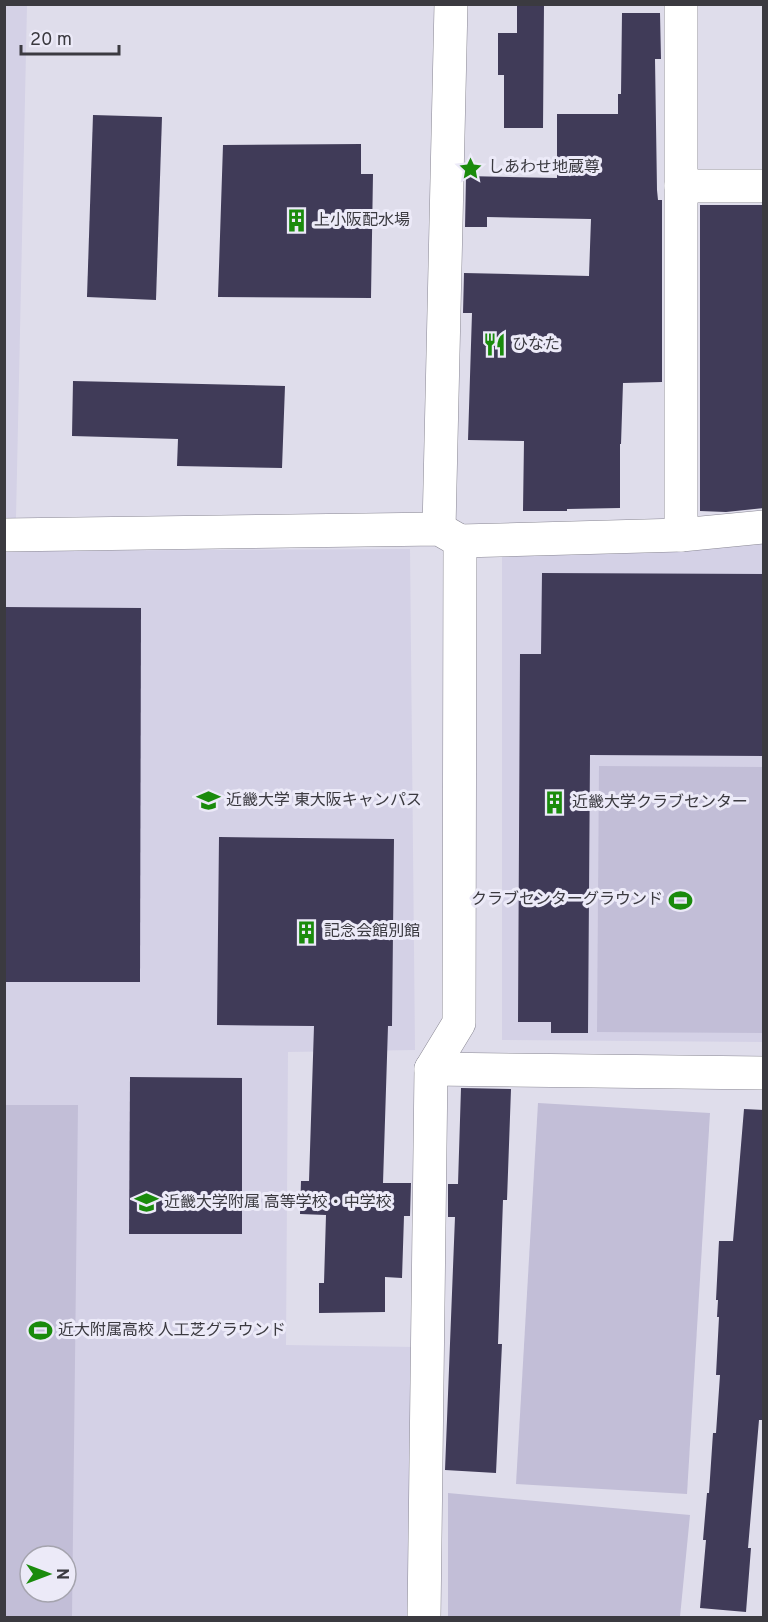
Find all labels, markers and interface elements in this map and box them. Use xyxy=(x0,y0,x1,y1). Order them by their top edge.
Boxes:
scale bar xyxy=(21,18,118,56)
text: 20 m xyxy=(30,29,72,52)
place icon: しあわせ地蔵尊 xyxy=(457,155,483,181)
place label: しあわせ地蔵尊 xyxy=(488,158,600,178)
building icon: 上小阪配水場 xyxy=(283,208,309,234)
place label: 上小阪配水場 xyxy=(314,211,410,231)
restaurant icon: ひなた xyxy=(481,332,507,358)
place label: ひなた xyxy=(512,335,560,355)
school or university icon: 近畿大学 東大阪キャンパス xyxy=(195,788,221,814)
building icon: 近畿大学クラブセンター xyxy=(541,790,567,816)
place label: 近畿大学 東大阪キャンパス xyxy=(226,791,422,811)
place label: 近畿大学クラブセンター xyxy=(572,793,748,813)
sports icon: クラブセンターグラウンド xyxy=(668,887,694,913)
place label: クラブセンターグラウンド xyxy=(471,890,663,910)
building icon: 記念会館別館 xyxy=(293,919,319,945)
place label: 記念会館別館 xyxy=(324,922,420,942)
school or university icon: 近畿大学附属 高等学校・中学校 xyxy=(133,1190,159,1216)
place label: 近畿大学附属 高等学校・中学校 xyxy=(164,1193,392,1213)
sports icon: 近大附属高校 人工芝グラウンド xyxy=(27,1318,53,1344)
place label: 近大附属高校 人工芝グラウンド xyxy=(58,1321,286,1341)
north arrow xyxy=(18,1544,78,1604)
text: N xyxy=(51,1568,71,1580)

